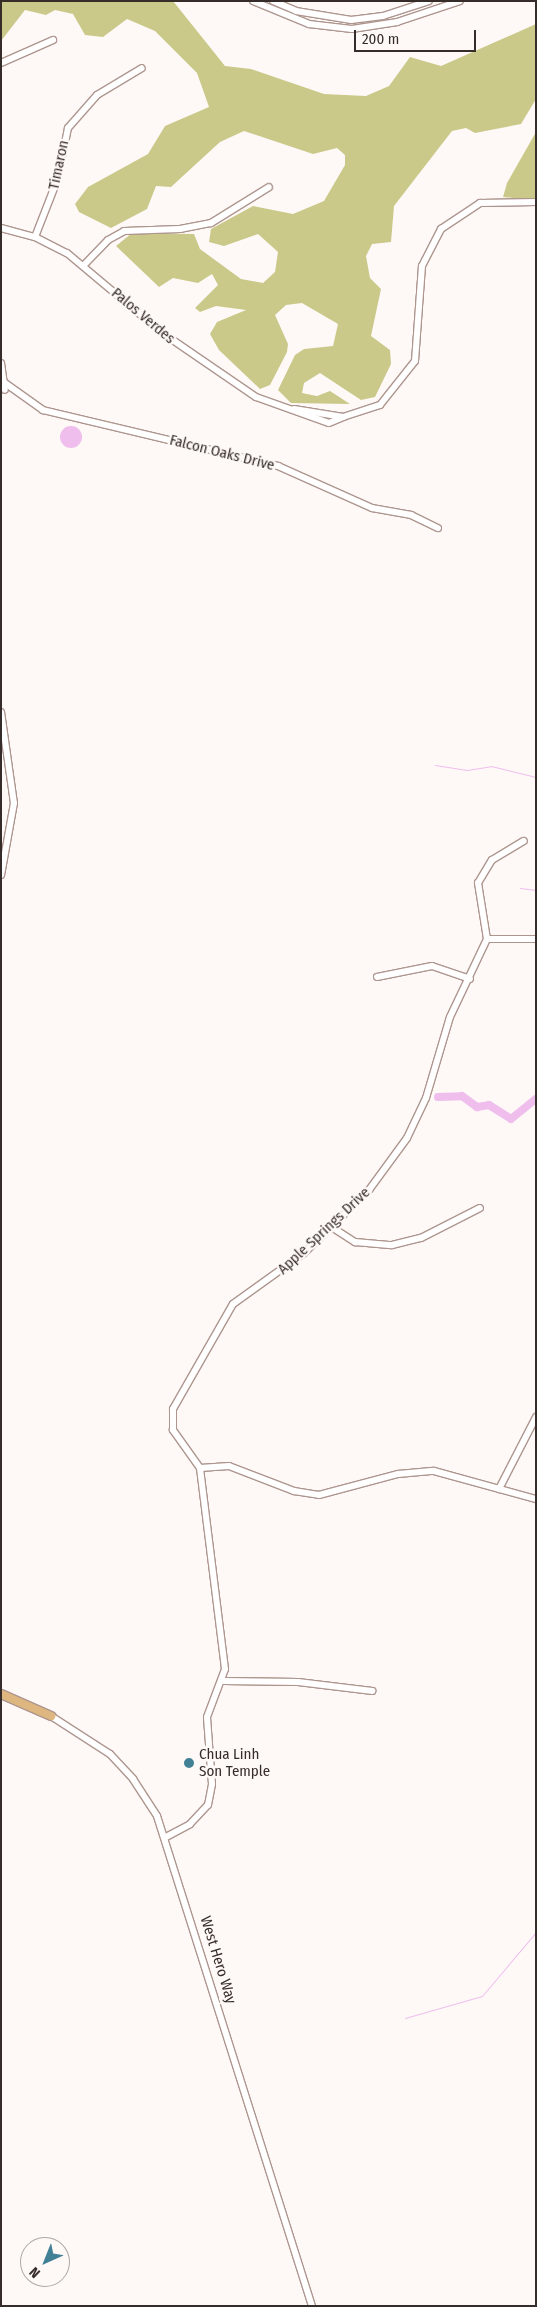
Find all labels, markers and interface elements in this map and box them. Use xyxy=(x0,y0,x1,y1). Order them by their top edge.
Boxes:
scale bar xyxy=(357,20,480,52)
text: 200 m xyxy=(362,30,399,48)
street label: Timaron xyxy=(45,139,73,191)
street label: Palos Verdes xyxy=(108,284,178,348)
street label: Falcon Oaks Drive xyxy=(168,431,276,475)
street label: Apple Springs Drive xyxy=(274,1184,374,1278)
place label: Chua Linh Son Temple xyxy=(199,1745,270,1780)
marker: Chua Linh Son Temple xyxy=(183,1757,195,1769)
street label: West Hero Way xyxy=(196,1914,240,2006)
north arrow xyxy=(20,2237,70,2287)
text: N xyxy=(26,2263,44,2281)

